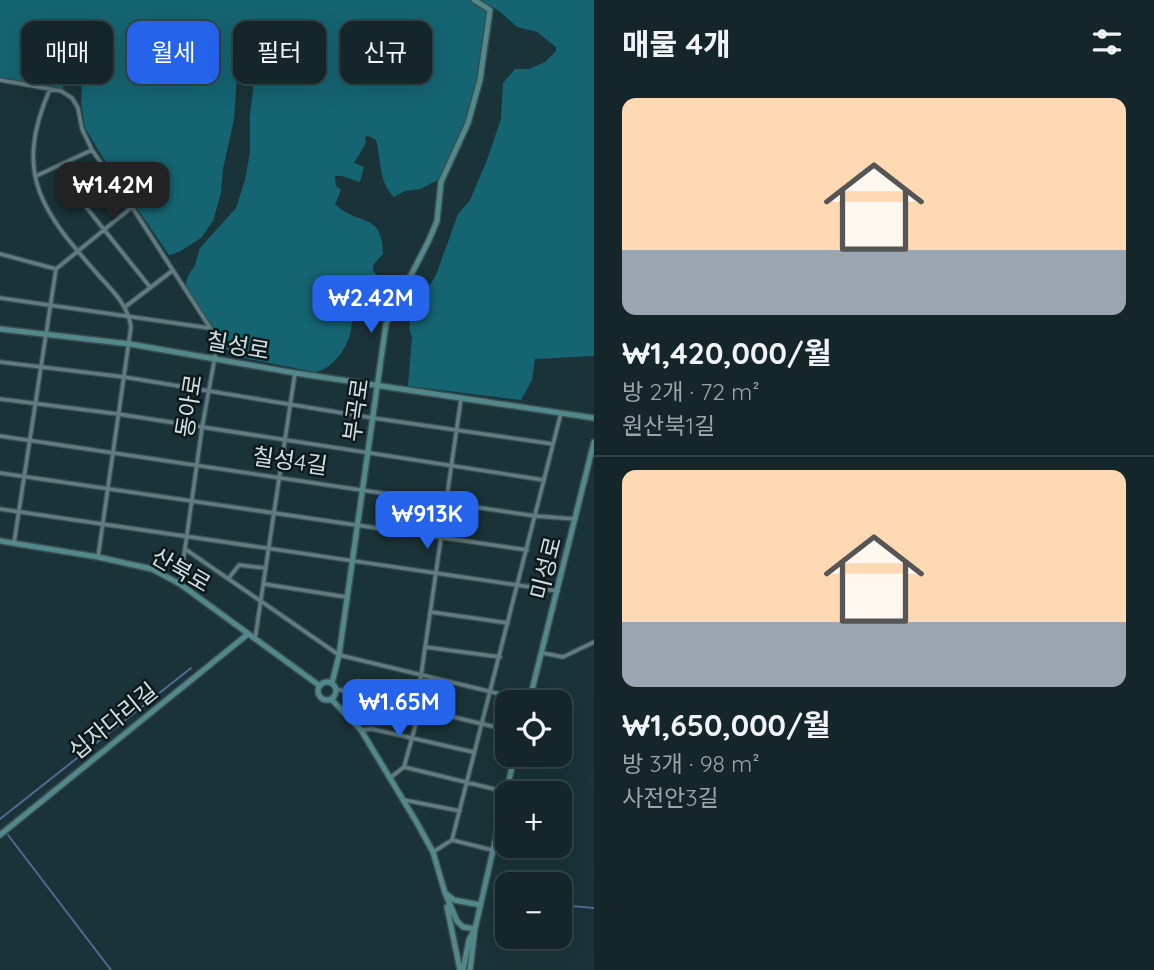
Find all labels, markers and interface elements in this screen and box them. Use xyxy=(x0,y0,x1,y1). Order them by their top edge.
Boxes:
chip: 매매 xyxy=(21,21,113,84)
chip: 월세 xyxy=(127,21,219,84)
chip: 필터 xyxy=(233,21,326,84)
chip: 신규 xyxy=(340,21,432,84)
icon: filters xyxy=(1088,23,1126,61)
text: 매물 4개 xyxy=(622,25,731,63)
icon: home xyxy=(811,144,937,270)
pin: ₩1.42M xyxy=(56,162,170,222)
text: ₩1.42M xyxy=(72,170,154,199)
pin: ₩2.42M xyxy=(314,276,428,335)
text: ₩2.42M xyxy=(328,283,414,312)
street label: 칠성로 xyxy=(204,326,272,365)
text: ₩1,420,000/월 xyxy=(622,334,832,372)
street label: 동아로 xyxy=(169,372,208,440)
street label: 부곡로 xyxy=(337,376,374,443)
text: 방 2개 · 72 m² xyxy=(622,377,759,406)
text: 원산북1길 xyxy=(622,411,715,440)
street label: 칠성4길 xyxy=(251,441,330,480)
pin: ₩913K xyxy=(378,491,476,551)
text: ₩913K xyxy=(391,499,463,528)
icon: home xyxy=(811,516,937,642)
street label: 미성로 xyxy=(524,534,567,602)
street label: 산북로 xyxy=(147,541,216,598)
street label: 십자다리길 xyxy=(62,676,163,765)
pin: ₩1.65M xyxy=(342,680,456,739)
text: ₩1.65M xyxy=(358,687,440,716)
map controls xyxy=(495,690,572,949)
button: locate xyxy=(495,690,572,767)
text: ₩1,650,000/월 xyxy=(622,706,831,744)
text: 방 3개 · 98 m² xyxy=(622,749,760,778)
button: + xyxy=(495,781,572,858)
text: 사전안3길 xyxy=(622,783,719,812)
button: − xyxy=(495,872,572,949)

